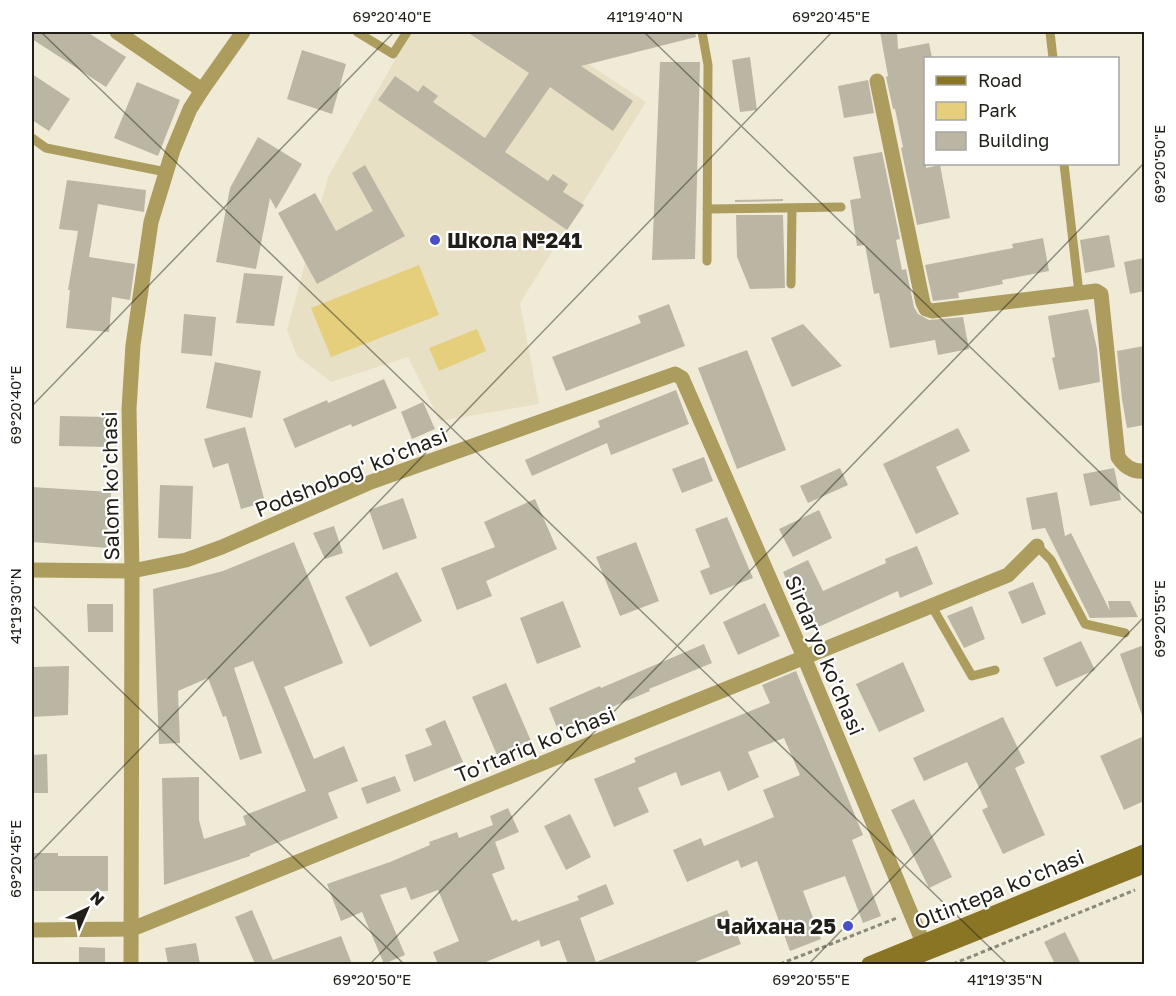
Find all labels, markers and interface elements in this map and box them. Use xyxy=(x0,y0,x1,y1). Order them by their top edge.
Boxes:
text: 69°20'40"E xyxy=(353,7,431,25)
text: 41°19'40"N xyxy=(607,7,683,25)
text: 69°20'45"E xyxy=(792,7,870,25)
legend xyxy=(924,57,1119,165)
text: Road xyxy=(978,69,1022,91)
text: Park xyxy=(978,99,1017,121)
text: 69°20'50"E xyxy=(1150,125,1168,203)
text: Building xyxy=(978,129,1049,151)
place label: Школа №241 xyxy=(447,227,582,253)
marker: Школа №241 xyxy=(428,233,442,247)
text: 69°20'40"E xyxy=(6,366,24,444)
street label: Salom ko'chasi xyxy=(96,411,124,561)
street label: Podshobog' ko'chasi xyxy=(251,422,451,522)
text: 41°19'30"N xyxy=(6,568,24,644)
street label: Sirdaryo ko'chasi xyxy=(780,571,870,739)
text: 69°20'55"E xyxy=(1150,580,1168,658)
street label: To'rtariq ko'chasi xyxy=(451,700,619,788)
text: 69°20'45"E xyxy=(6,820,24,898)
street label: Oltintepa ko'chasi xyxy=(910,843,1088,935)
north arrow xyxy=(57,879,117,939)
text: N xyxy=(86,887,109,910)
place label: Чайхана 25 xyxy=(717,913,836,939)
marker: Чайхана 25 xyxy=(841,919,855,933)
text: 69°20'50"E xyxy=(333,970,411,988)
text: 69°20'55"E xyxy=(772,970,850,988)
text: 41°19'35"N xyxy=(967,970,1043,988)

